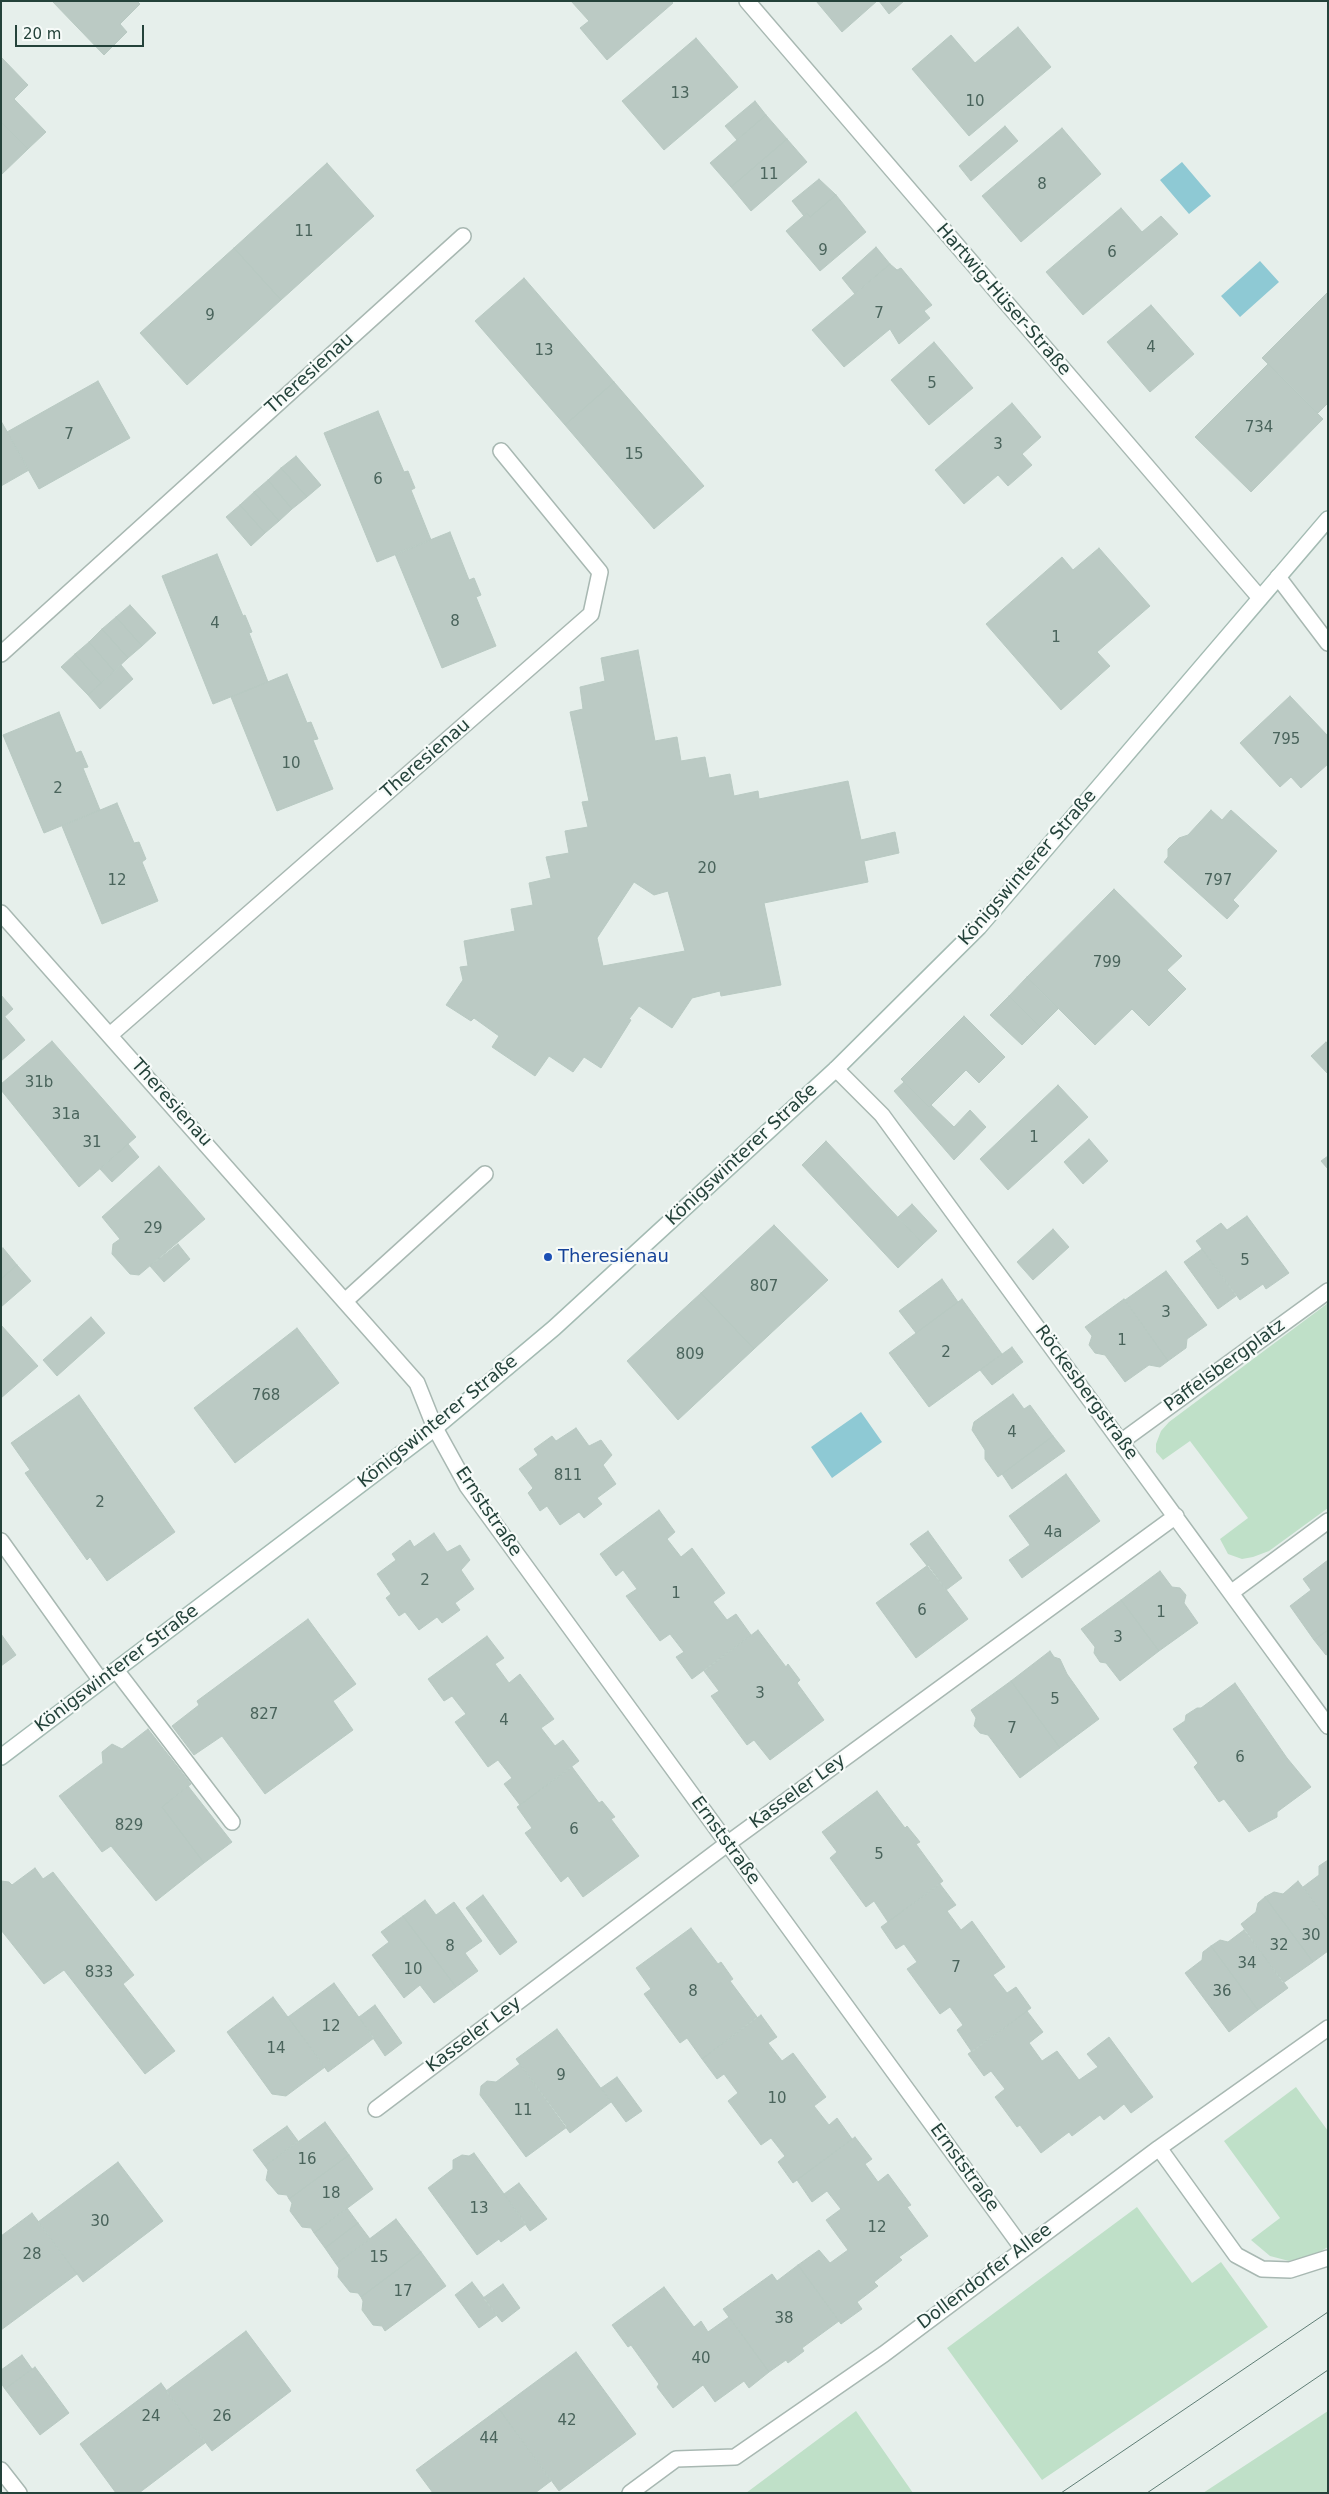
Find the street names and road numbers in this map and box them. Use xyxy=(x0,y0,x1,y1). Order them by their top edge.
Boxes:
street label: Hartwig-Hüser-Straße xyxy=(931,220,1075,380)
street label: Theresienau xyxy=(262,329,358,419)
street label: Theresienau xyxy=(377,714,475,804)
street label: Königswinterer Straße xyxy=(955,786,1101,950)
street label: Theresienau xyxy=(126,1055,216,1151)
street label: Königswinterer Straße xyxy=(662,1079,822,1231)
street label: Paffelsbergplatz xyxy=(1160,1315,1290,1417)
street label: Röckesbergstraße xyxy=(1030,1321,1142,1465)
street label: Königswinterer Straße xyxy=(354,1351,522,1493)
street label: Ernststraße xyxy=(450,1463,526,1561)
street label: Königswinterer Straße xyxy=(31,1601,203,1737)
street label: Kasseler Ley xyxy=(746,1750,850,1834)
street label: Ernststraße xyxy=(686,1793,764,1889)
street label: Kasseler Ley xyxy=(422,1992,526,2078)
street label: Ernststraße xyxy=(925,2120,1003,2216)
street label: Dollendorfer Allee xyxy=(914,2220,1056,2334)

